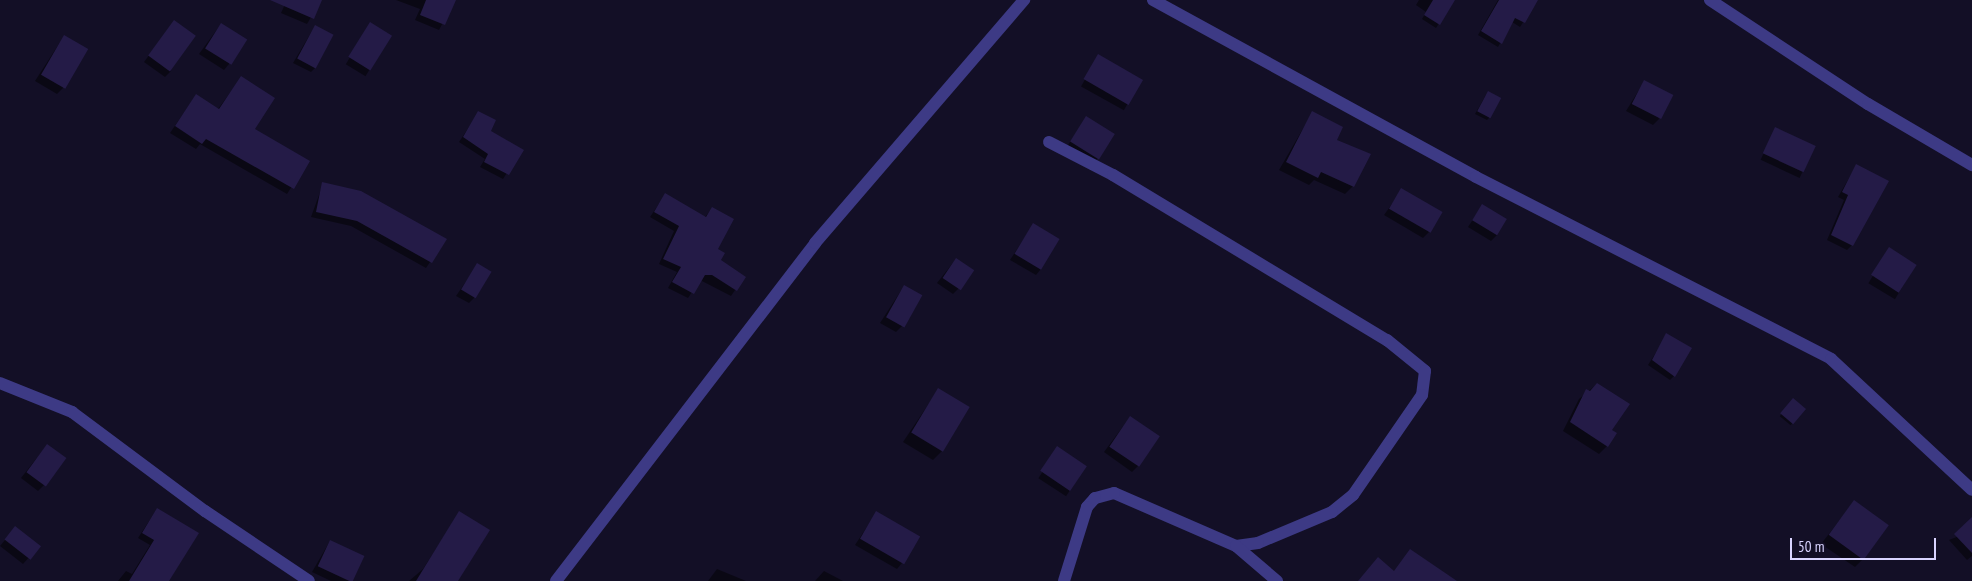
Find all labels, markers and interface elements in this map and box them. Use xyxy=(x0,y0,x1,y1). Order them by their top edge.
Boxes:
scale bar xyxy=(1792,528,1938,560)
text: 50 m xyxy=(1798,537,1824,556)

